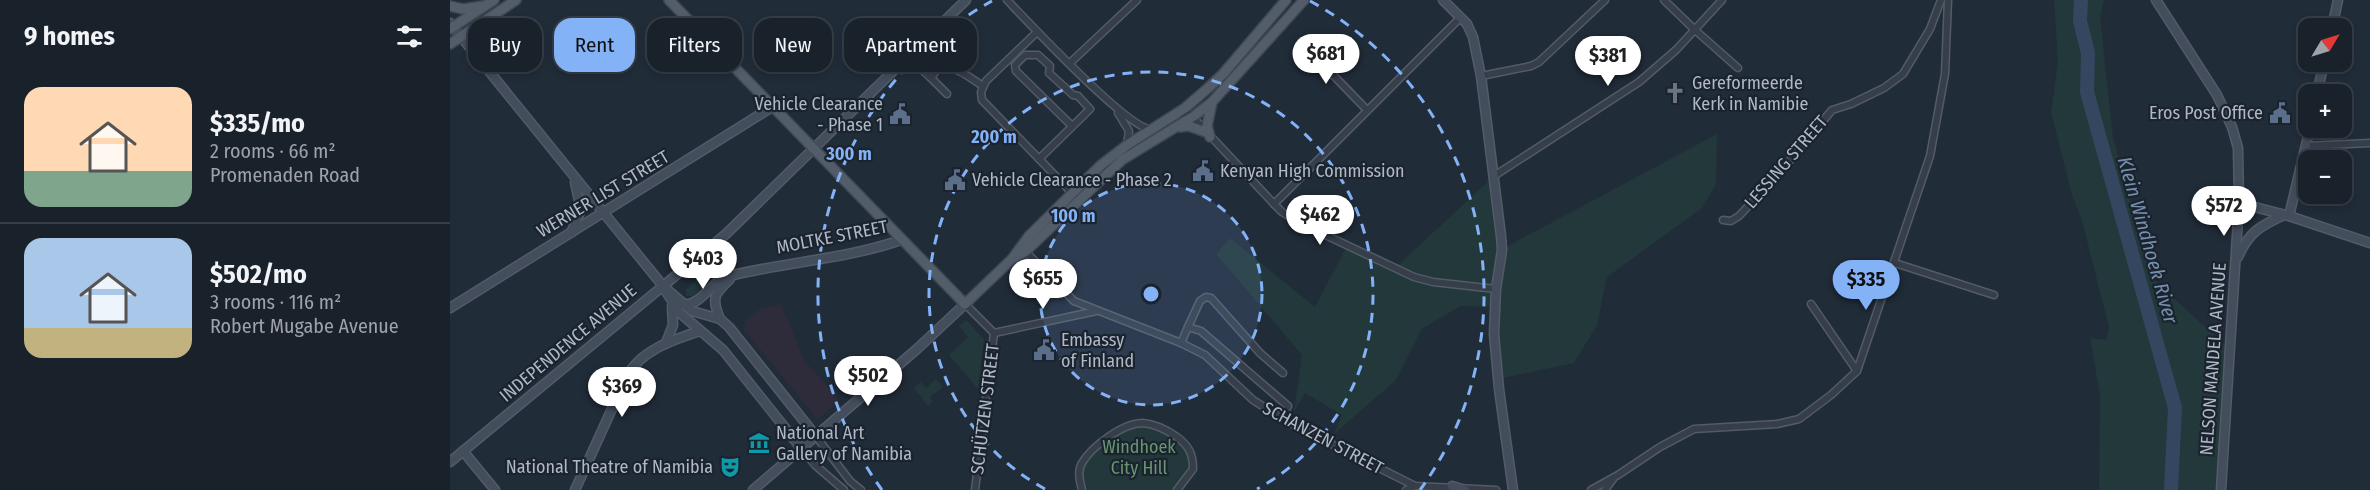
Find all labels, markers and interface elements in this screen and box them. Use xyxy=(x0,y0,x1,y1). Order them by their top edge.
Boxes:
chip: Buy xyxy=(468,18,542,72)
chip: Rent xyxy=(554,18,635,72)
chip: Filters xyxy=(647,18,742,72)
chip: New xyxy=(754,18,832,72)
chip: Apartment xyxy=(844,18,977,72)
north arrow xyxy=(2298,18,2352,72)
map controls xyxy=(2298,18,2352,204)
icon: filters xyxy=(393,20,426,53)
text: 9 homes xyxy=(24,21,115,52)
pin: $681 xyxy=(1290,34,1362,85)
pin: $381 xyxy=(1572,36,1644,87)
text: $681 xyxy=(1307,41,1345,65)
text: $381 xyxy=(1589,43,1627,67)
place label: Gereformeerde Kerk in Namibie xyxy=(1692,72,1809,115)
church icon: Gereformeerde Kerk in Namibie xyxy=(1663,81,1687,105)
button: + xyxy=(2298,84,2352,138)
place label: Vehicle Clearance - Phase 1 xyxy=(754,93,883,136)
public building icon: Eros Post Office xyxy=(2268,101,2292,125)
public building icon: Vehicle Clearance - Phase 1 xyxy=(888,102,912,126)
place label: Eros Post Office xyxy=(2149,102,2263,124)
text: $335/mo xyxy=(210,108,305,139)
icon: home xyxy=(72,111,144,183)
street label: LESSING STREET xyxy=(1740,111,1833,213)
text: 200 m xyxy=(970,126,1017,148)
text: 2 rooms · 66 m² xyxy=(210,139,336,163)
text: 300 m xyxy=(825,143,872,165)
street label: WERNER LIST STREET xyxy=(533,145,674,242)
button: − xyxy=(2298,150,2352,204)
water label: Klein Windhoek River xyxy=(2113,154,2184,327)
public building icon: Kenyan High Commission xyxy=(1191,159,1215,183)
place label: Kenyan High Commission xyxy=(1220,160,1405,182)
text: Promenaden Road xyxy=(210,163,360,187)
public building icon: Vehicle Clearance - Phase 2 xyxy=(943,168,967,192)
place label: Vehicle Clearance - Phase 2 xyxy=(972,169,1172,191)
pin: $572 xyxy=(2188,186,2260,237)
text: $572 xyxy=(2205,193,2243,217)
pin: $462 xyxy=(1284,195,1356,246)
text: $462 xyxy=(1300,202,1340,226)
text: 100 m xyxy=(1051,205,1095,227)
street label: MOLTKE STREET xyxy=(775,215,890,259)
pin: $403 xyxy=(667,239,739,290)
text: $403 xyxy=(683,246,723,270)
text: $502/mo xyxy=(210,259,307,290)
pin: $655 xyxy=(1007,259,1079,310)
pin: $335 xyxy=(1830,260,1902,311)
icon: home xyxy=(72,262,144,334)
street label: NELSON MANDELA AVENUE xyxy=(2195,262,2231,456)
text: $655 xyxy=(1023,266,1063,290)
text: $335 xyxy=(1847,267,1885,291)
street label: INDEPENDENCE AVENUE xyxy=(495,279,641,407)
centre of rings xyxy=(1141,284,1161,304)
text: 3 rooms · 116 m² xyxy=(210,290,341,314)
text: Robert Mugabe Avenue xyxy=(210,314,399,338)
place label: Embassy of Finland xyxy=(1061,329,1134,372)
public building icon: Embassy of Finland xyxy=(1032,338,1056,362)
street label: SCHÜTZEN STREET xyxy=(966,342,1004,476)
pin: $502 xyxy=(832,356,904,407)
text: $502 xyxy=(848,363,888,387)
pin: $369 xyxy=(586,367,658,418)
text: $369 xyxy=(602,374,642,398)
street label: SCHANZEN STREET xyxy=(1259,397,1388,479)
place label: National Art Gallery of Namibia xyxy=(776,422,912,465)
museum icon: National Art Gallery of Namibia xyxy=(747,431,771,455)
park label: Windhoek City Hill xyxy=(1102,436,1176,479)
theatre icon: National Theatre of Namibia xyxy=(718,455,742,479)
place label: National Theatre of Namibia xyxy=(506,456,713,478)

